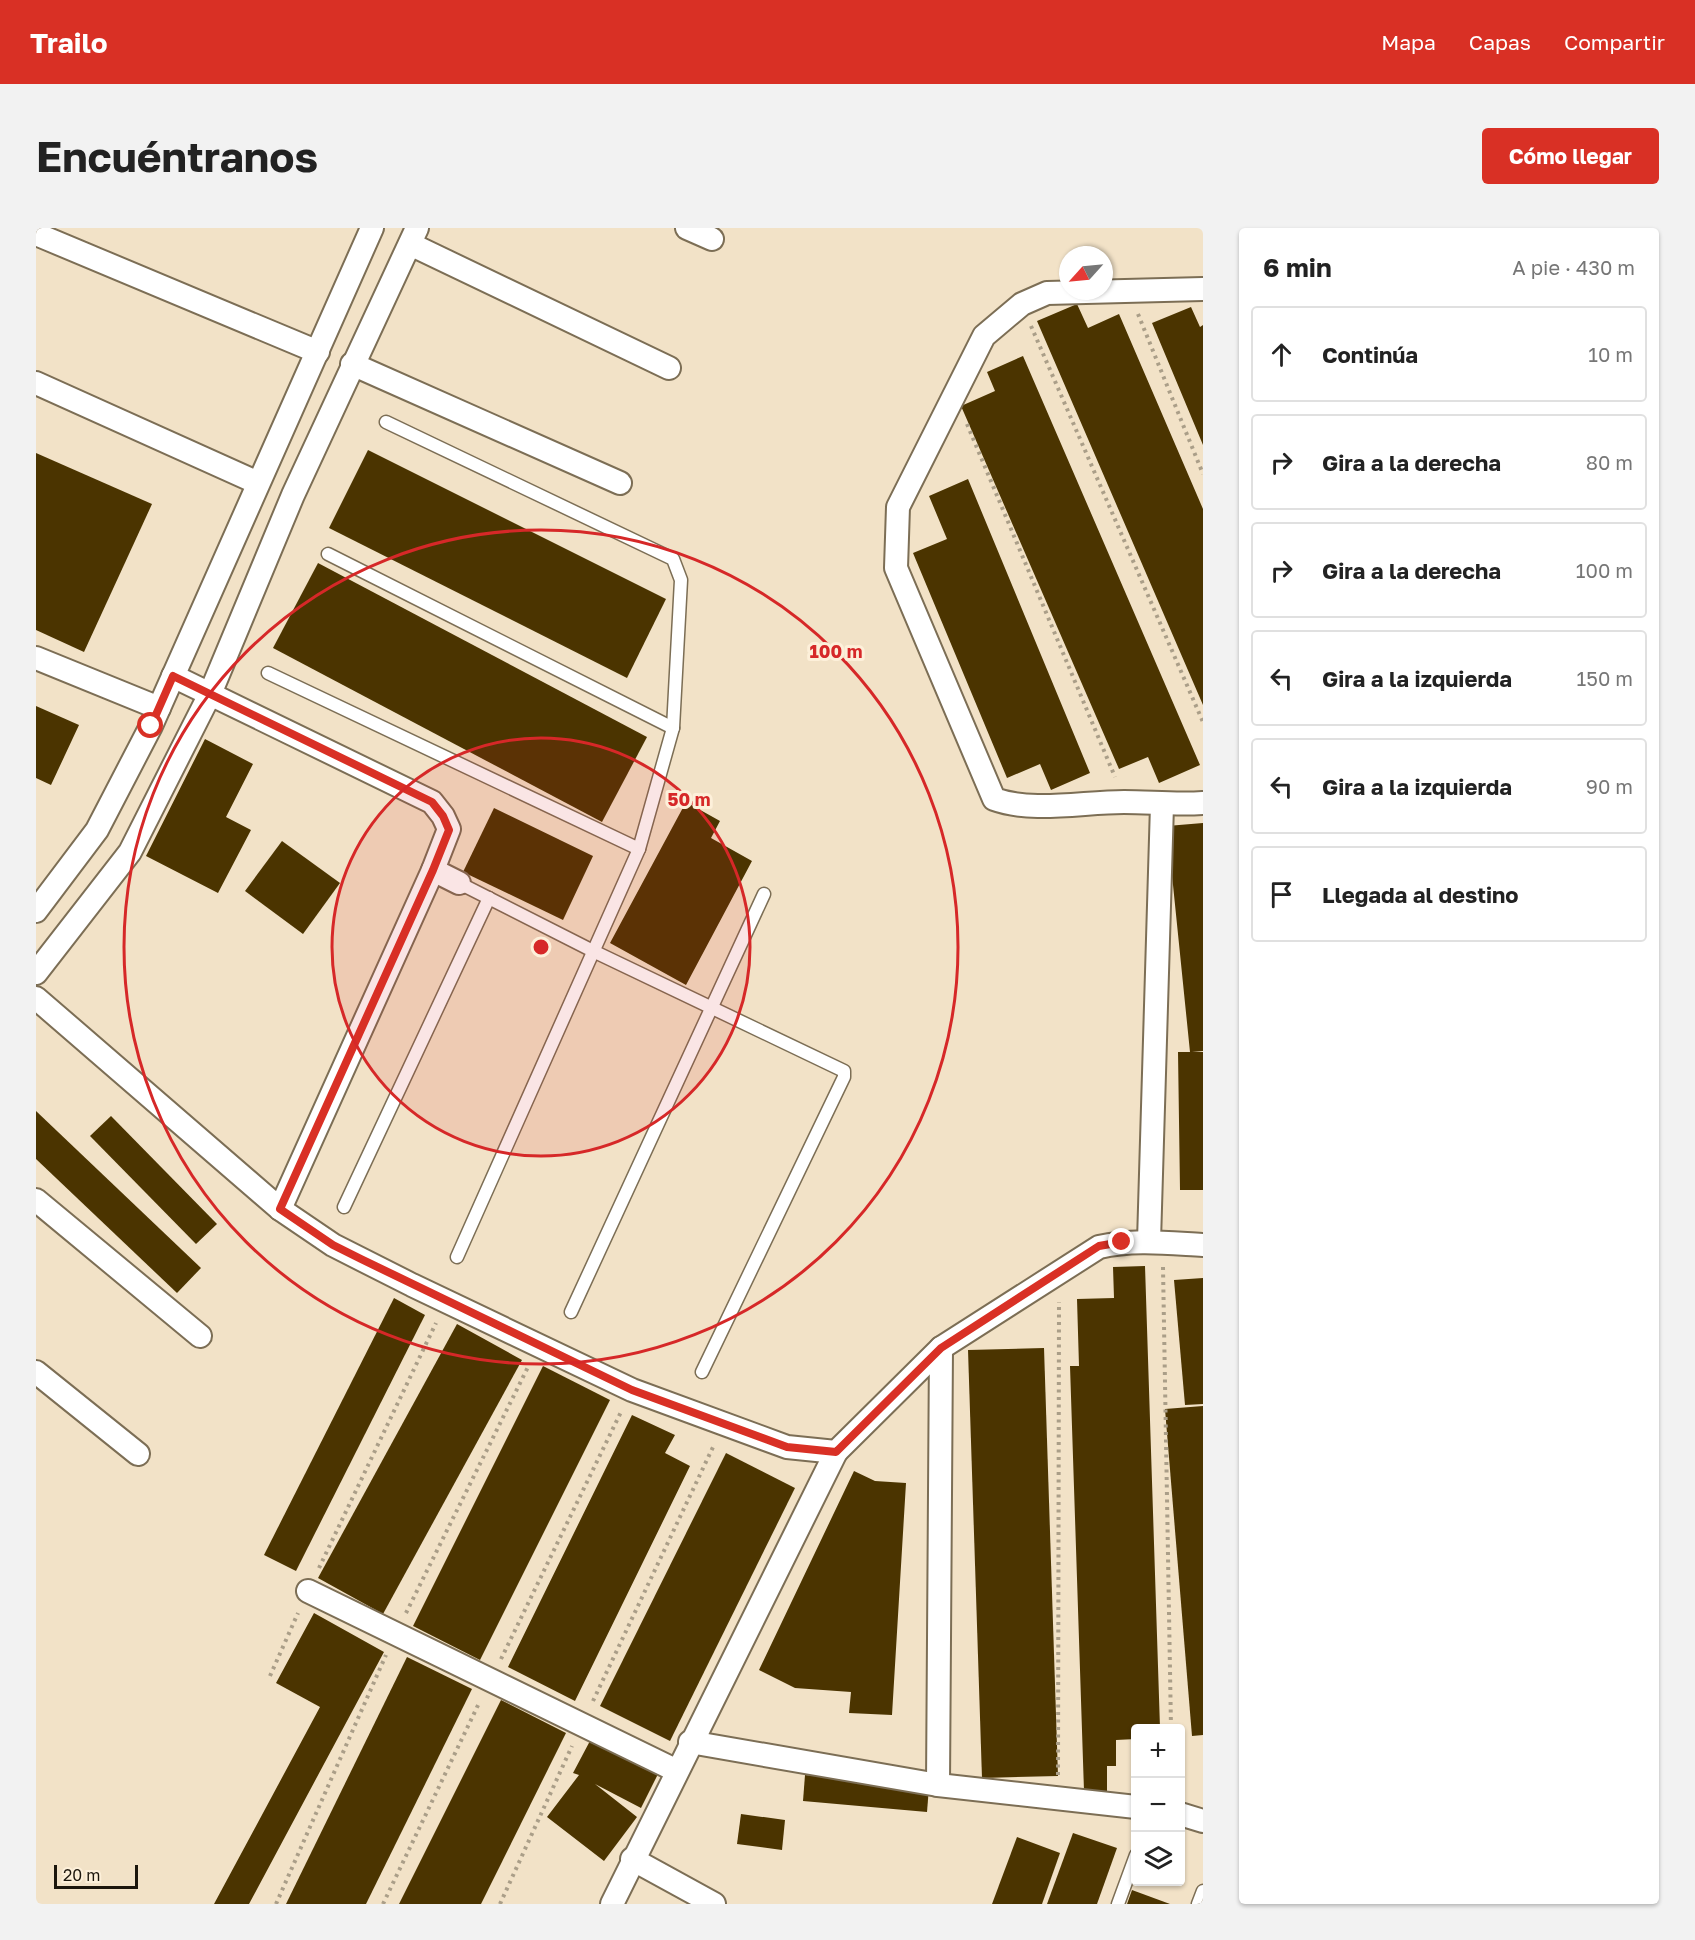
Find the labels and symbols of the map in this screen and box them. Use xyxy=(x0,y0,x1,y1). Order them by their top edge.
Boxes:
north arrow xyxy=(1059,246,1113,300)
text: 100 m xyxy=(810,640,862,662)
route start xyxy=(137,712,163,738)
text: 50 m xyxy=(668,788,710,810)
centre of rings xyxy=(531,937,551,957)
route end xyxy=(1108,1228,1134,1254)
scale bar xyxy=(54,1862,138,1890)

